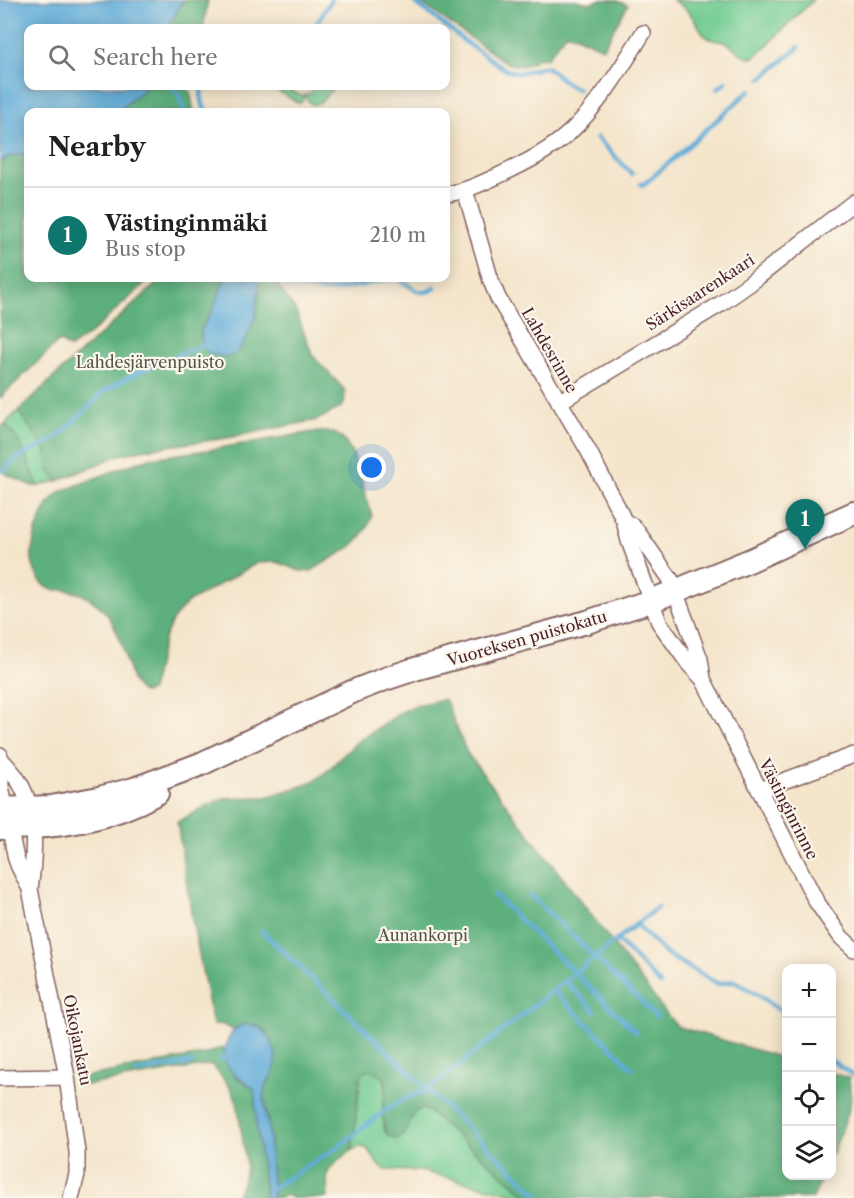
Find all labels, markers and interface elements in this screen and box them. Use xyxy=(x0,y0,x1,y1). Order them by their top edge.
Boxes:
search box xyxy=(24,24,450,90)
icon: search xyxy=(45,41,78,74)
text: Search here xyxy=(93,44,218,71)
text: Nearby xyxy=(48,131,146,163)
text: Västinginmäki xyxy=(105,210,268,237)
text: 1 xyxy=(63,223,72,247)
text: 210 m xyxy=(369,223,426,247)
text: Bus stop xyxy=(105,237,186,261)
street label: Särkisaarenkaari xyxy=(642,249,758,335)
street label: Lahdesrinne xyxy=(518,304,582,396)
park label: Lahdesjärvenpuisto xyxy=(76,352,224,372)
your location xyxy=(357,453,386,482)
pin: 1 xyxy=(786,500,824,549)
street label: Vuoreksen puistokatu xyxy=(444,606,609,671)
street label: Västinginrinne xyxy=(755,754,823,863)
park label: Aunankorpi xyxy=(377,925,468,945)
map controls xyxy=(782,964,836,1180)
button: + xyxy=(782,964,836,1018)
street label: Oikojankatu xyxy=(59,993,97,1087)
button: − xyxy=(782,1018,836,1072)
button: locate xyxy=(782,1072,836,1126)
button: layers xyxy=(782,1126,836,1180)

